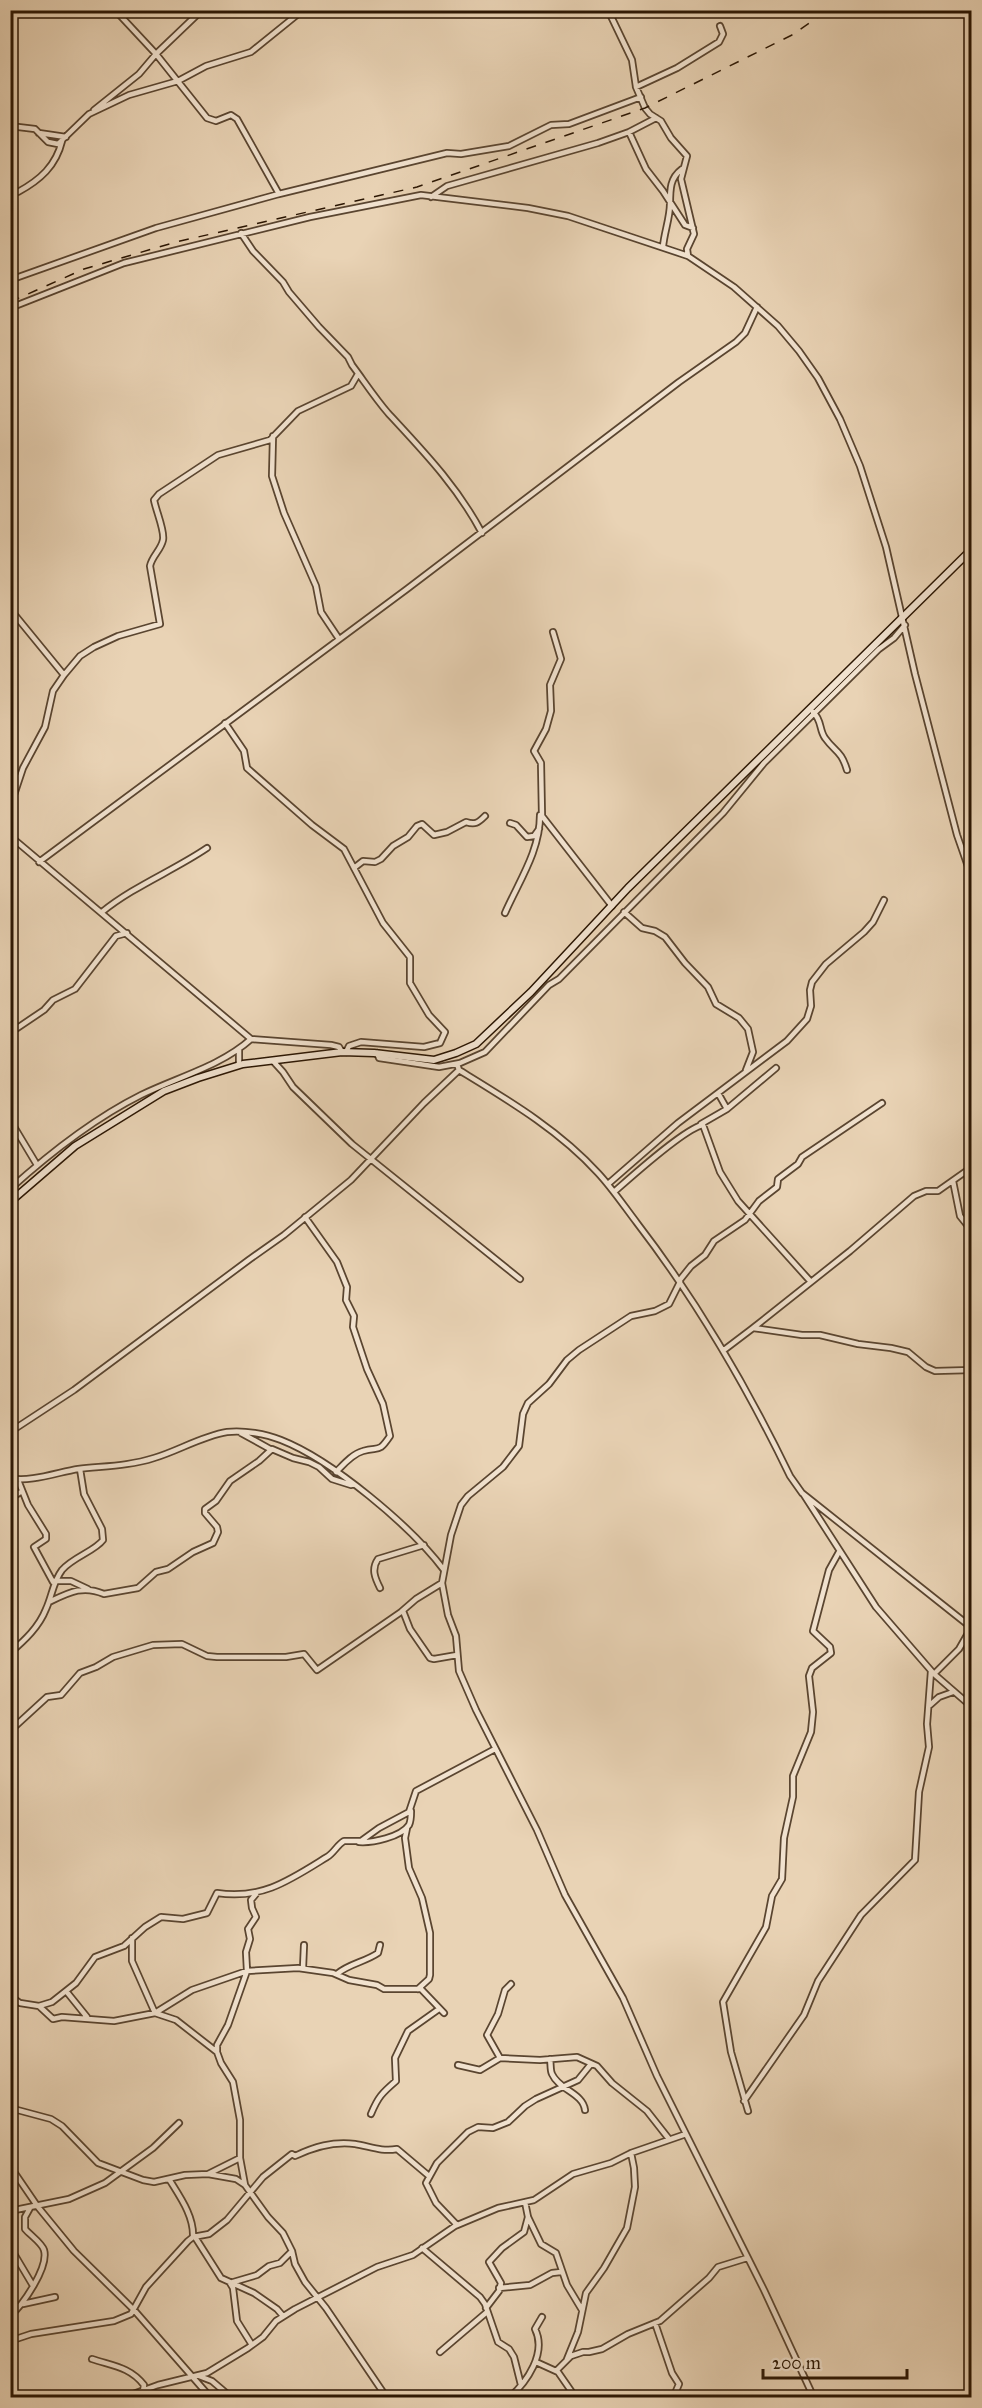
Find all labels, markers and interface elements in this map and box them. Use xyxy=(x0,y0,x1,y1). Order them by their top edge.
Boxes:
scale bar xyxy=(763,2342,907,2380)
text: 200 m xyxy=(772,2352,821,2374)

